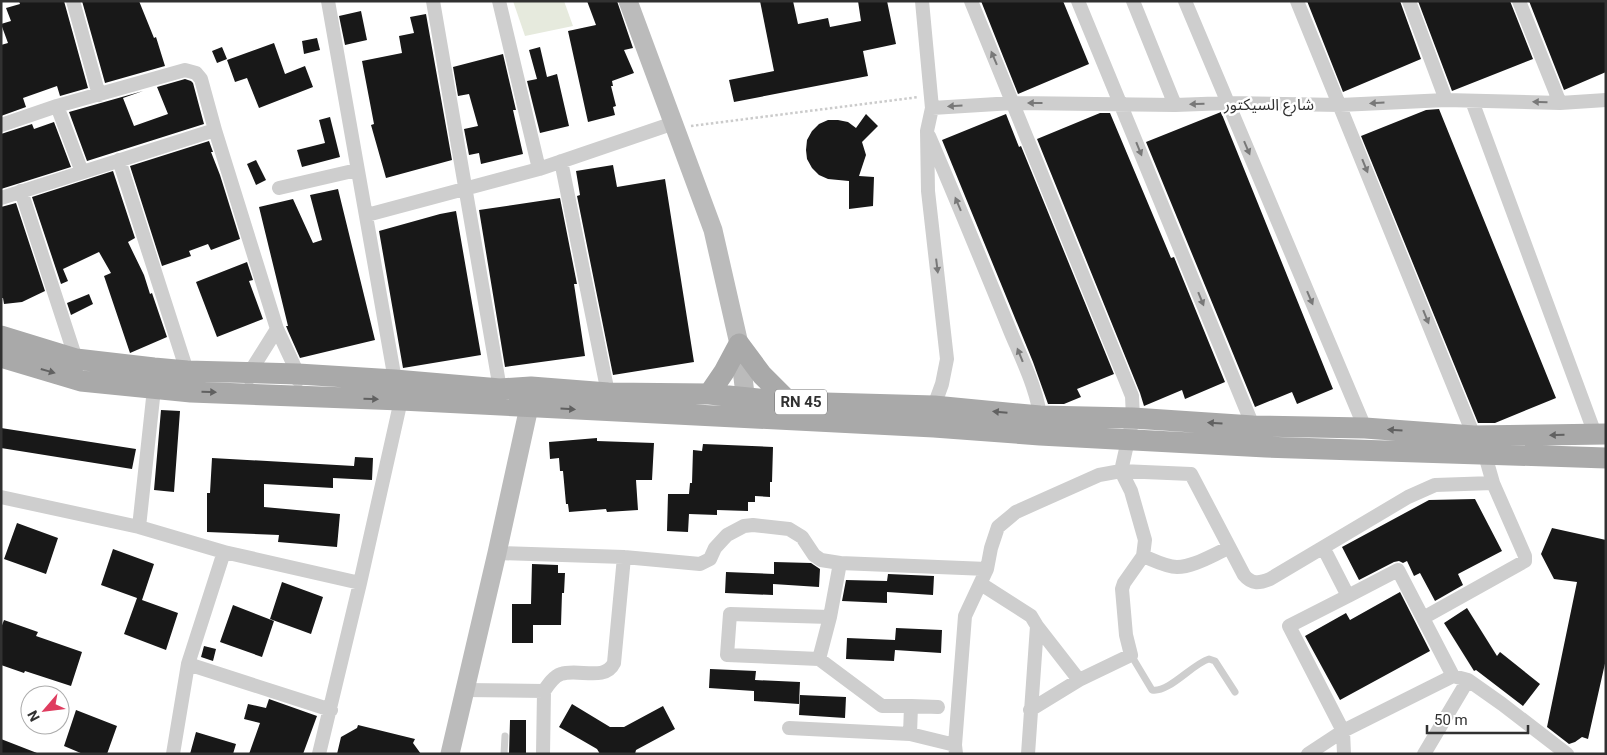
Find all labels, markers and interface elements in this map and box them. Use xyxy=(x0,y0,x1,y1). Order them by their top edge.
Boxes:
one-way arrow xyxy=(990,50,998,65)
street label: شارع السيكتور xyxy=(1223,95,1314,117)
one-way arrow xyxy=(1531,98,1547,106)
one-way arrow xyxy=(1027,99,1043,107)
one-way arrow xyxy=(1369,99,1385,107)
one-way arrow xyxy=(1189,101,1205,109)
one-way arrow xyxy=(947,103,963,111)
one-way arrow xyxy=(1243,141,1251,155)
one-way arrow xyxy=(1135,142,1143,157)
one-way arrow xyxy=(1361,159,1369,173)
one-way arrow xyxy=(954,197,962,212)
one-way arrow xyxy=(933,259,941,275)
one-way arrow xyxy=(1306,291,1314,305)
one-way arrow xyxy=(1197,292,1205,306)
one-way arrow xyxy=(1422,310,1430,324)
one-way arrow xyxy=(1016,347,1024,362)
one-way arrow xyxy=(41,368,56,376)
one-way arrow xyxy=(201,389,217,397)
road number: RN 45 xyxy=(775,390,827,414)
one-way arrow xyxy=(363,395,379,403)
one-way arrow xyxy=(560,406,576,414)
one-way arrow xyxy=(992,408,1008,416)
one-way arrow xyxy=(1207,419,1223,427)
one-way arrow xyxy=(1386,426,1402,434)
one-way arrow xyxy=(1549,431,1565,439)
north arrow xyxy=(20,685,70,735)
scale bar xyxy=(1427,702,1528,734)
text: N xyxy=(24,708,43,724)
text: 50 m xyxy=(1434,711,1468,729)

